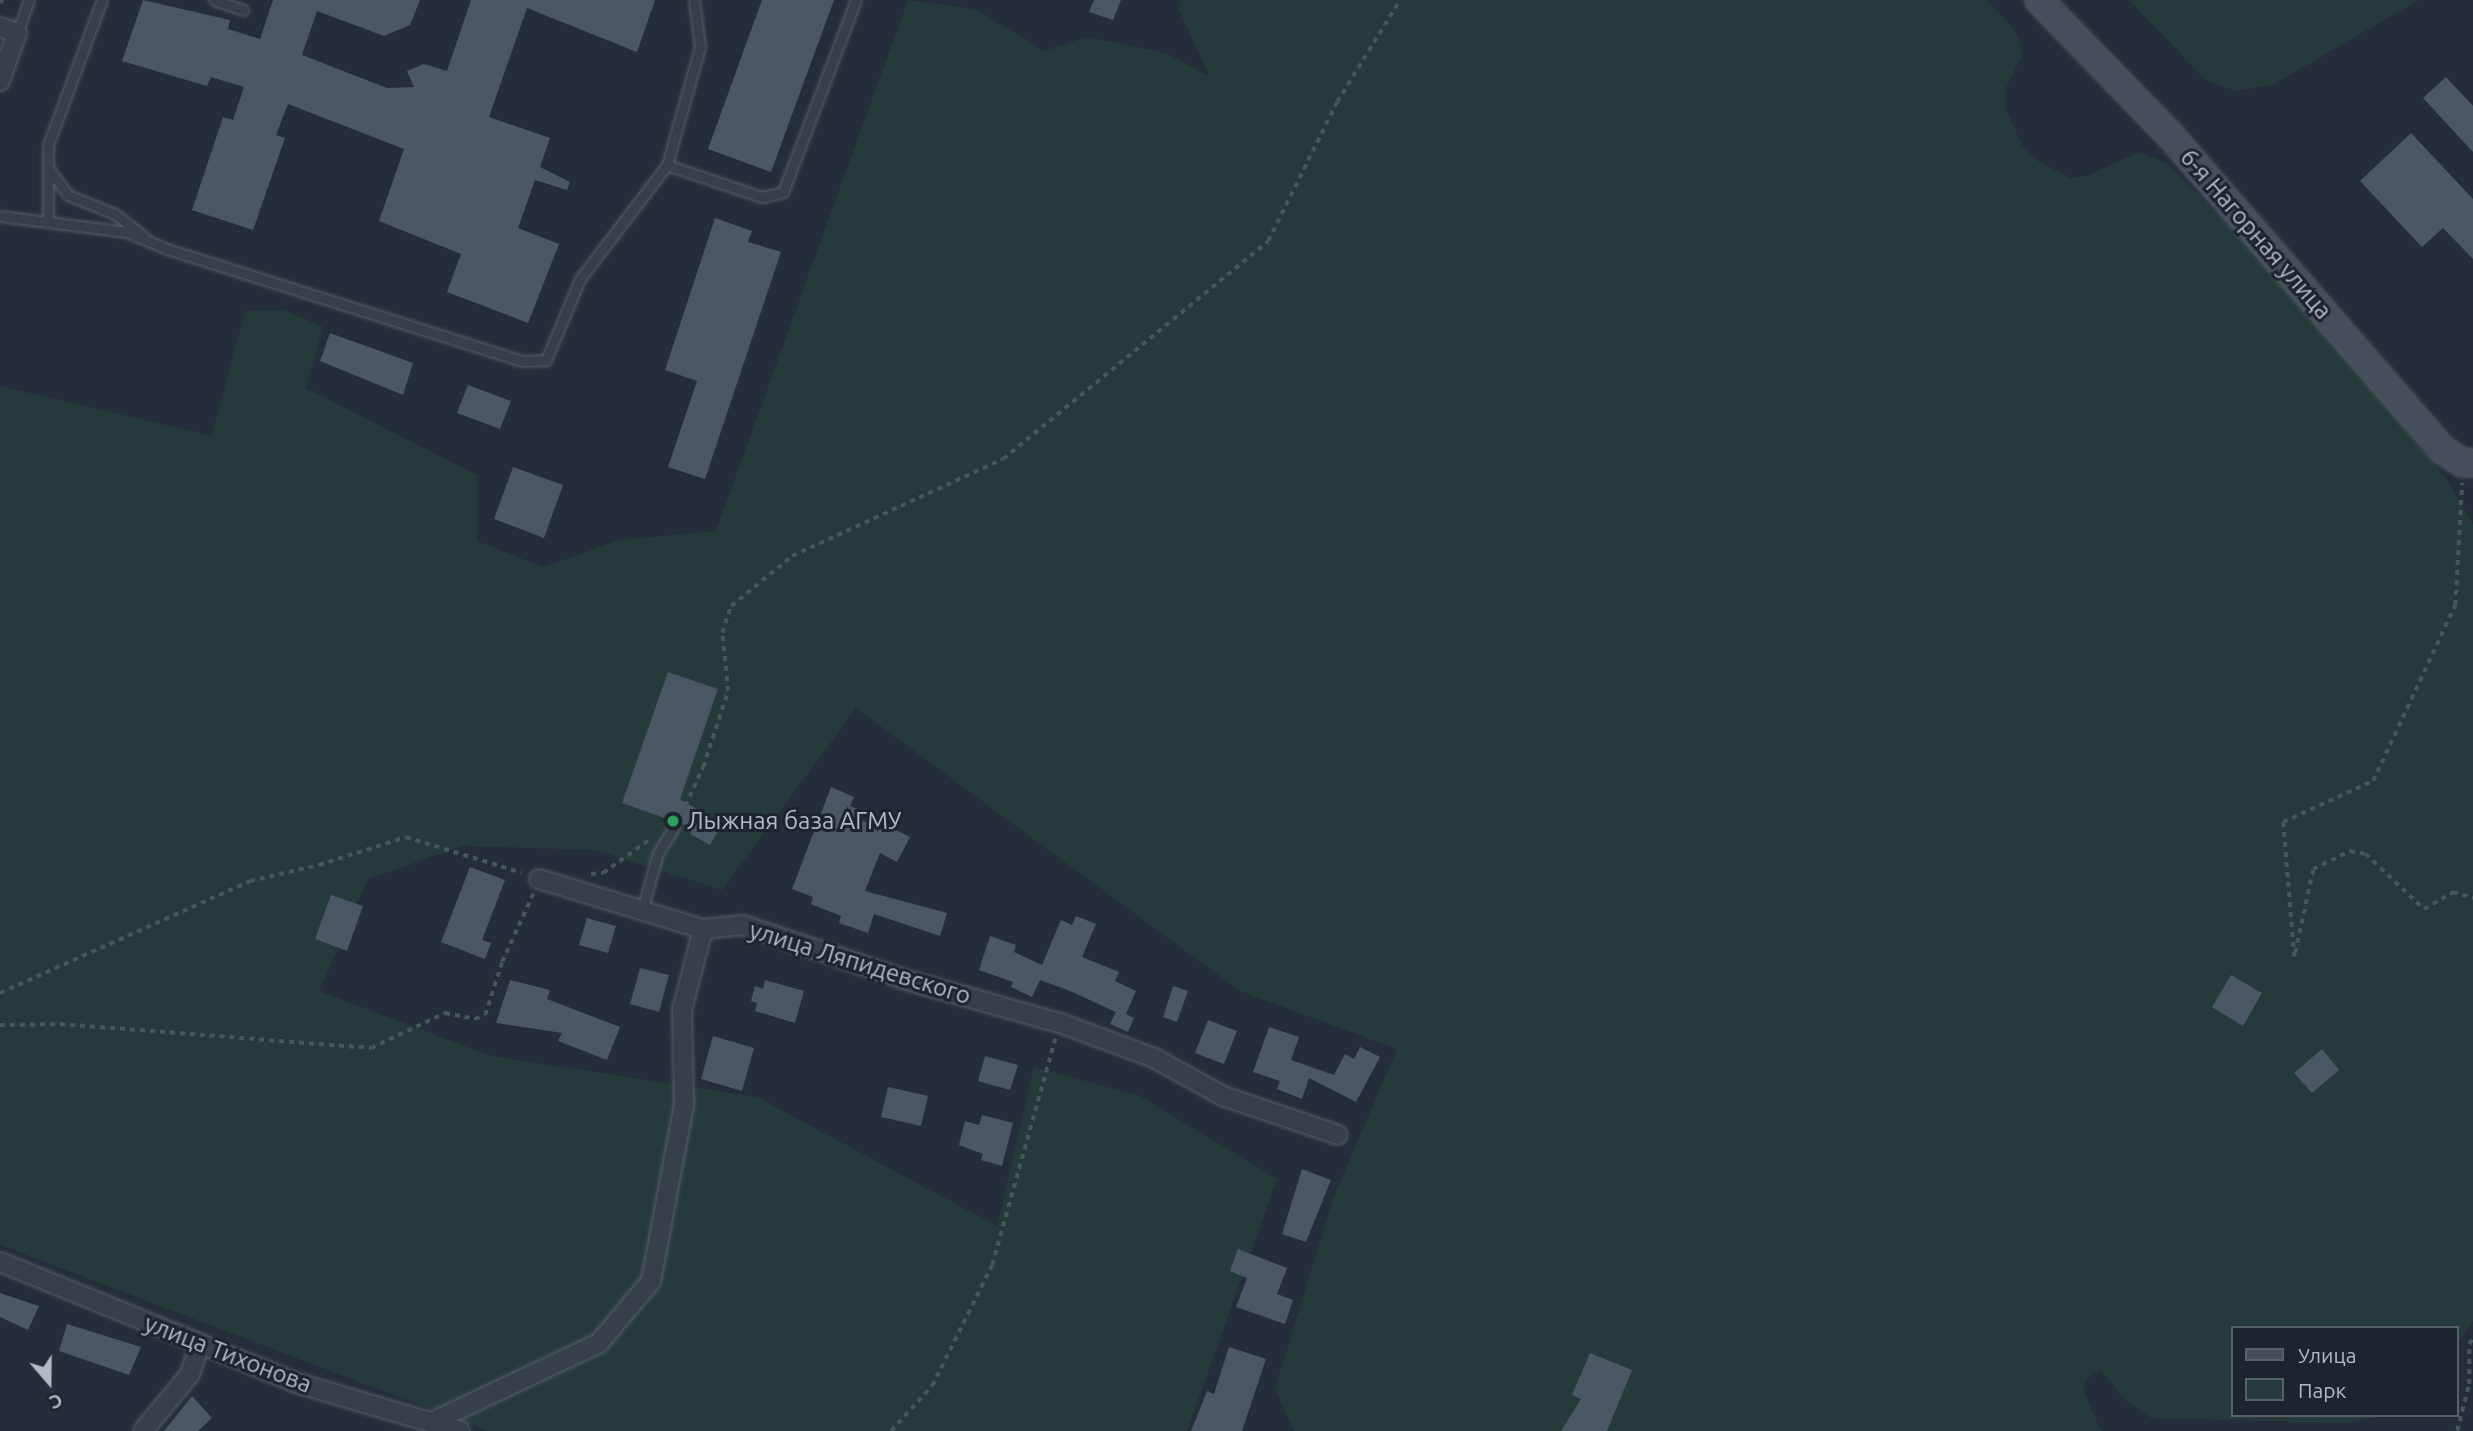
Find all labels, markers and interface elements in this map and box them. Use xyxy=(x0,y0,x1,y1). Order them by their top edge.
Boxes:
street label: 6-я Нагорная улица xyxy=(2174,143,2338,325)
place label: Лыжная база АГМУ xyxy=(687,807,901,835)
marker: Лыжная база АГМУ xyxy=(665,813,681,829)
street label: улица Ляпидевского xyxy=(746,916,974,1010)
street label: улица Тихонова xyxy=(140,1309,316,1399)
legend xyxy=(2232,1326,2459,1417)
text: Улица xyxy=(2298,1343,2356,1367)
north arrow xyxy=(14,1347,84,1417)
text: Парк xyxy=(2298,1378,2346,1402)
text: С xyxy=(47,1389,66,1414)

